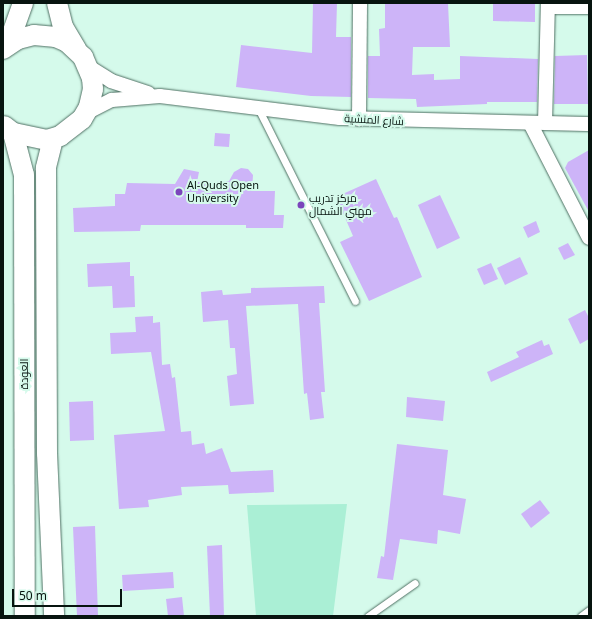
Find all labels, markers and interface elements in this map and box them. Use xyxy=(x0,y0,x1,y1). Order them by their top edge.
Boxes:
street label: شارع المنشية xyxy=(344,112,404,128)
place label: Al-Quds Open University xyxy=(187,179,259,205)
marker: Al-Quds Open University xyxy=(174,187,184,197)
place label: مركز تدريب مهني الشمال xyxy=(309,192,372,218)
marker: مركز تدريب مهني الشمال xyxy=(296,200,306,210)
street label: العودة xyxy=(17,358,31,390)
scale bar xyxy=(14,581,124,607)
text: 50 m xyxy=(19,587,47,604)

